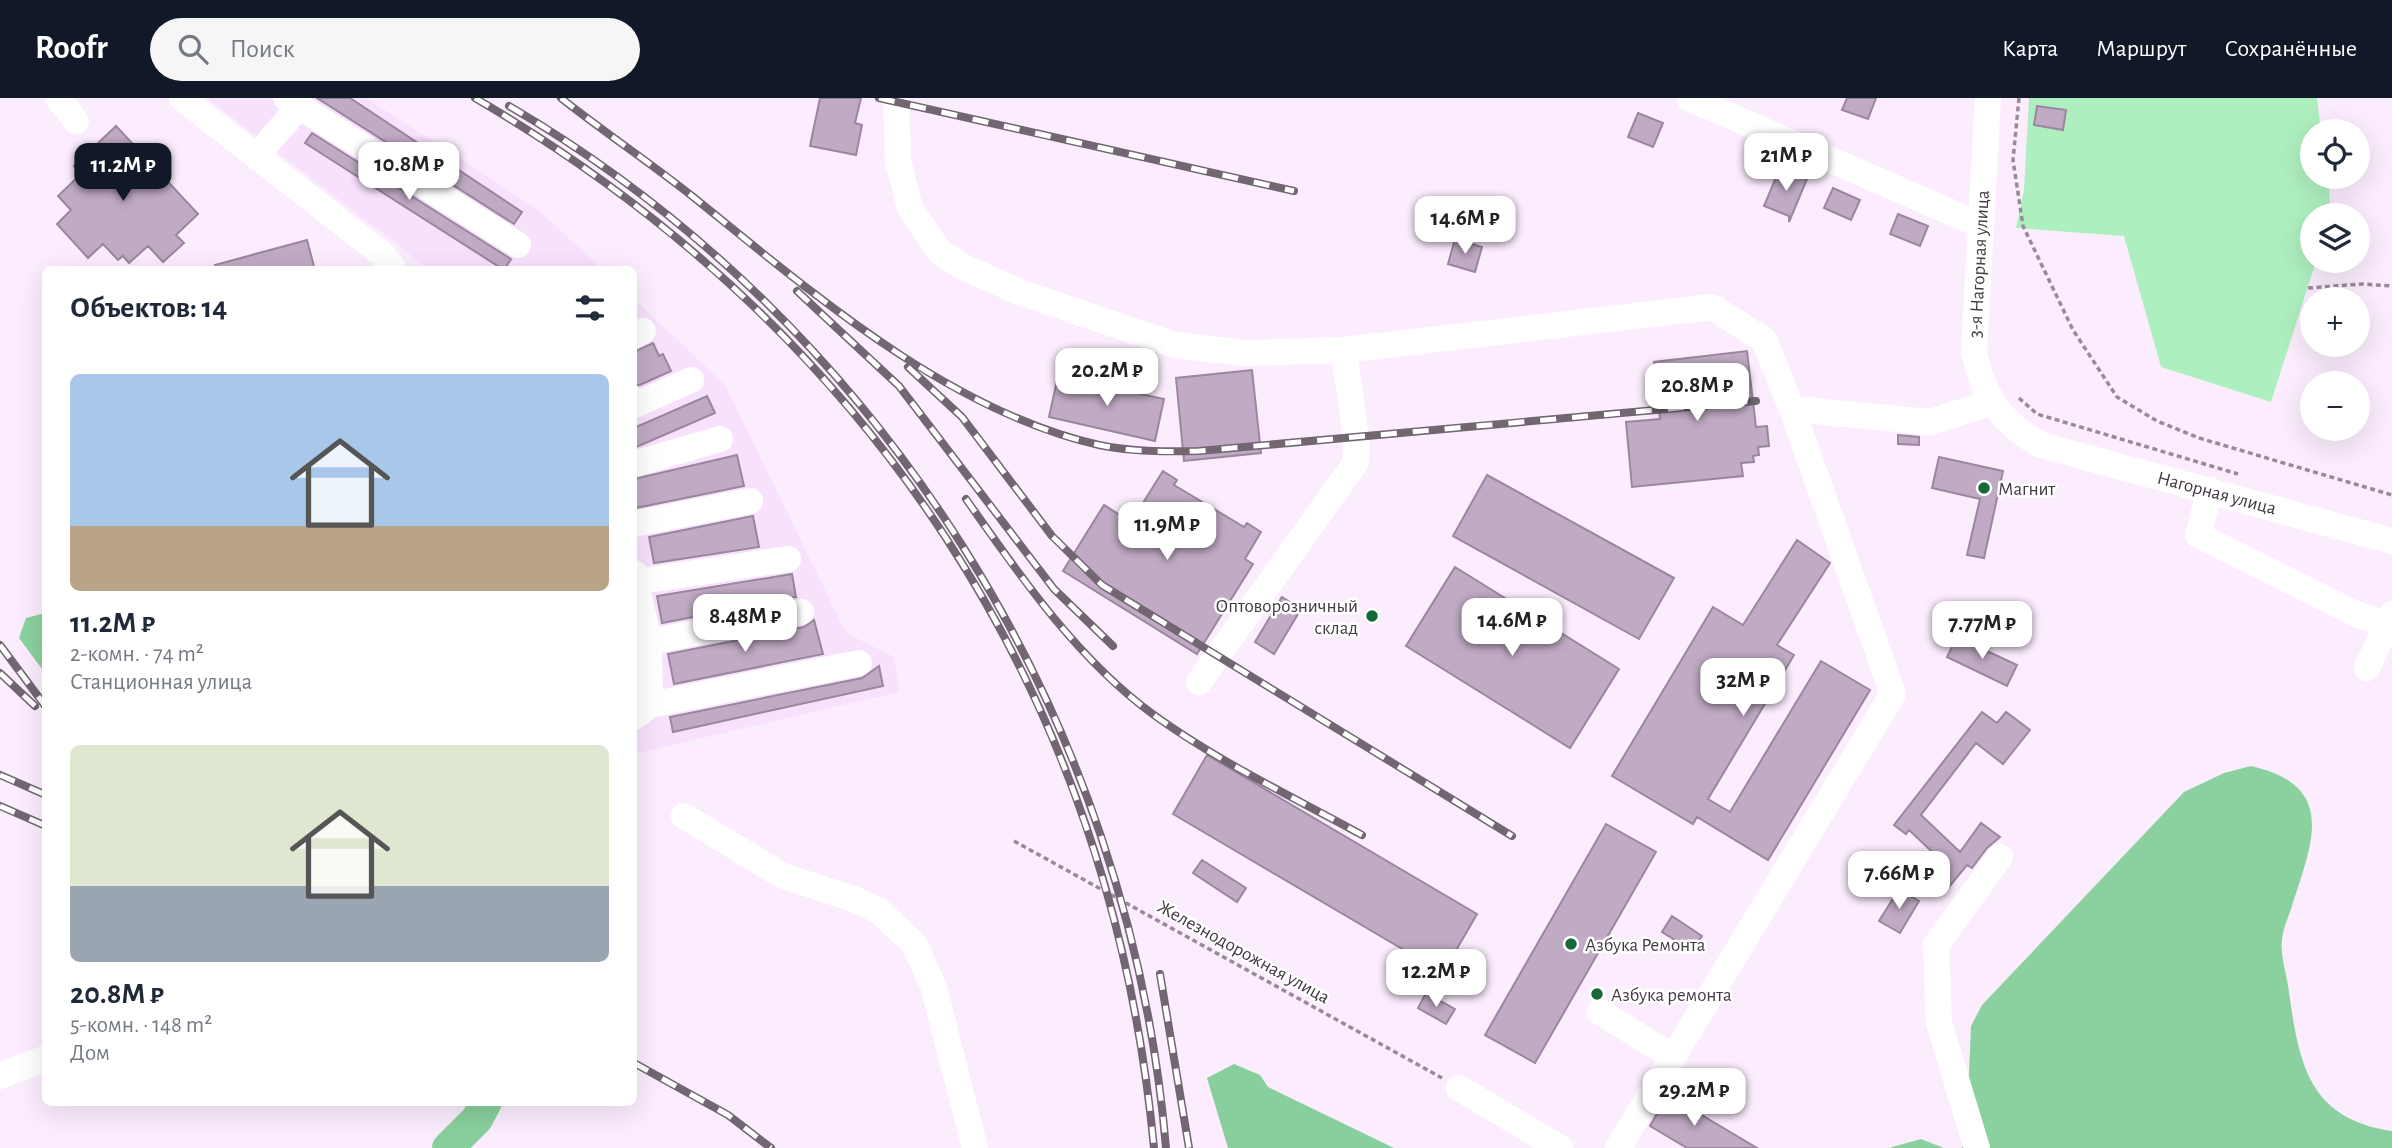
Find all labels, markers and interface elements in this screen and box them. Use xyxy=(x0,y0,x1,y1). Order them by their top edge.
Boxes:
search box xyxy=(150,18,640,81)
icon: search xyxy=(174,30,212,68)
text: Roofr xyxy=(35,32,108,65)
text: Поиск xyxy=(230,36,295,62)
text: Карта xyxy=(2002,37,2058,61)
text: Маршрут xyxy=(2096,37,2186,61)
text: Сохранённые xyxy=(2224,37,2357,61)
map controls xyxy=(2300,119,2370,441)
button: locate xyxy=(2300,119,2370,189)
pin: 21M ₽ xyxy=(1737,134,1835,193)
pin: 10.8M ₽ xyxy=(344,142,474,202)
pin: 11.2M ₽ xyxy=(58,144,188,203)
text: 21M ₽ xyxy=(1760,144,1812,167)
text: 10.8M ₽ xyxy=(374,153,444,176)
text: 11.2M ₽ xyxy=(90,154,156,177)
street label: 3-я Нагорная улица xyxy=(1966,189,1993,338)
pin: 14.6M ₽ xyxy=(1400,197,1530,256)
button: layers xyxy=(2300,203,2370,273)
text: 14.6M ₽ xyxy=(1431,207,1499,230)
button: + xyxy=(2300,287,2370,357)
icon: filters xyxy=(571,289,609,327)
text: Объектов: 14 xyxy=(70,293,227,323)
pin: 20.2M ₽ xyxy=(1042,348,1172,408)
text: 20.2M ₽ xyxy=(1071,359,1143,382)
pin: 20.8M ₽ xyxy=(1632,364,1762,423)
button: − xyxy=(2300,371,2370,441)
text: 20.8M ₽ xyxy=(1661,374,1733,397)
icon: home xyxy=(277,420,403,546)
street label: Нагорная улица xyxy=(2155,468,2278,519)
marker: Магнит xyxy=(1976,480,1992,496)
place label: Магнит xyxy=(1998,480,2055,499)
pin: 11.9M ₽ xyxy=(1102,503,1232,562)
text: 11.9M ₽ xyxy=(1134,513,1200,536)
pin: 8.48M ₽ xyxy=(680,594,810,654)
place label: Оптоворозничный склад xyxy=(1215,597,1358,638)
pin: 14.6M ₽ xyxy=(1447,598,1577,658)
pin: 7.77M ₽ xyxy=(1917,602,2047,661)
text: 8.48M ₽ xyxy=(709,605,781,628)
text: 11.2M ₽ xyxy=(70,608,155,638)
marker: Оптоворозничный склад xyxy=(1364,608,1380,624)
text: 14.6M ₽ xyxy=(1478,609,1546,632)
text: 7.77M ₽ xyxy=(1948,612,2016,635)
text: 2-комн. · 74 m² xyxy=(70,643,204,666)
pin: 32M ₽ xyxy=(1694,658,1792,718)
text: 32M ₽ xyxy=(1716,669,1770,692)
text: Станционная улица xyxy=(70,671,252,694)
icon: home xyxy=(277,791,403,917)
pin: 7.66M ₽ xyxy=(1834,852,1964,911)
text: 7.66M ₽ xyxy=(1864,862,1934,885)
street label: Железнодорожная улица xyxy=(1154,897,1333,1008)
marker: Азбука Ремонта xyxy=(1563,936,1579,952)
place label: Азбука Ремонта xyxy=(1585,936,1706,955)
pin: 12.2M ₽ xyxy=(1371,950,1501,1009)
text: 12.2M ₽ xyxy=(1402,960,1470,983)
text: 20.8M ₽ xyxy=(70,979,164,1009)
marker: Азбука ремонта xyxy=(1589,986,1605,1002)
place label: Азбука ремонта xyxy=(1611,986,1732,1005)
text: 5-комн. · 148 m² xyxy=(70,1014,212,1037)
text: Дом xyxy=(70,1042,110,1065)
pin: 29.2M ₽ xyxy=(1629,1068,1759,1128)
text: 29.2M ₽ xyxy=(1659,1079,1729,1102)

